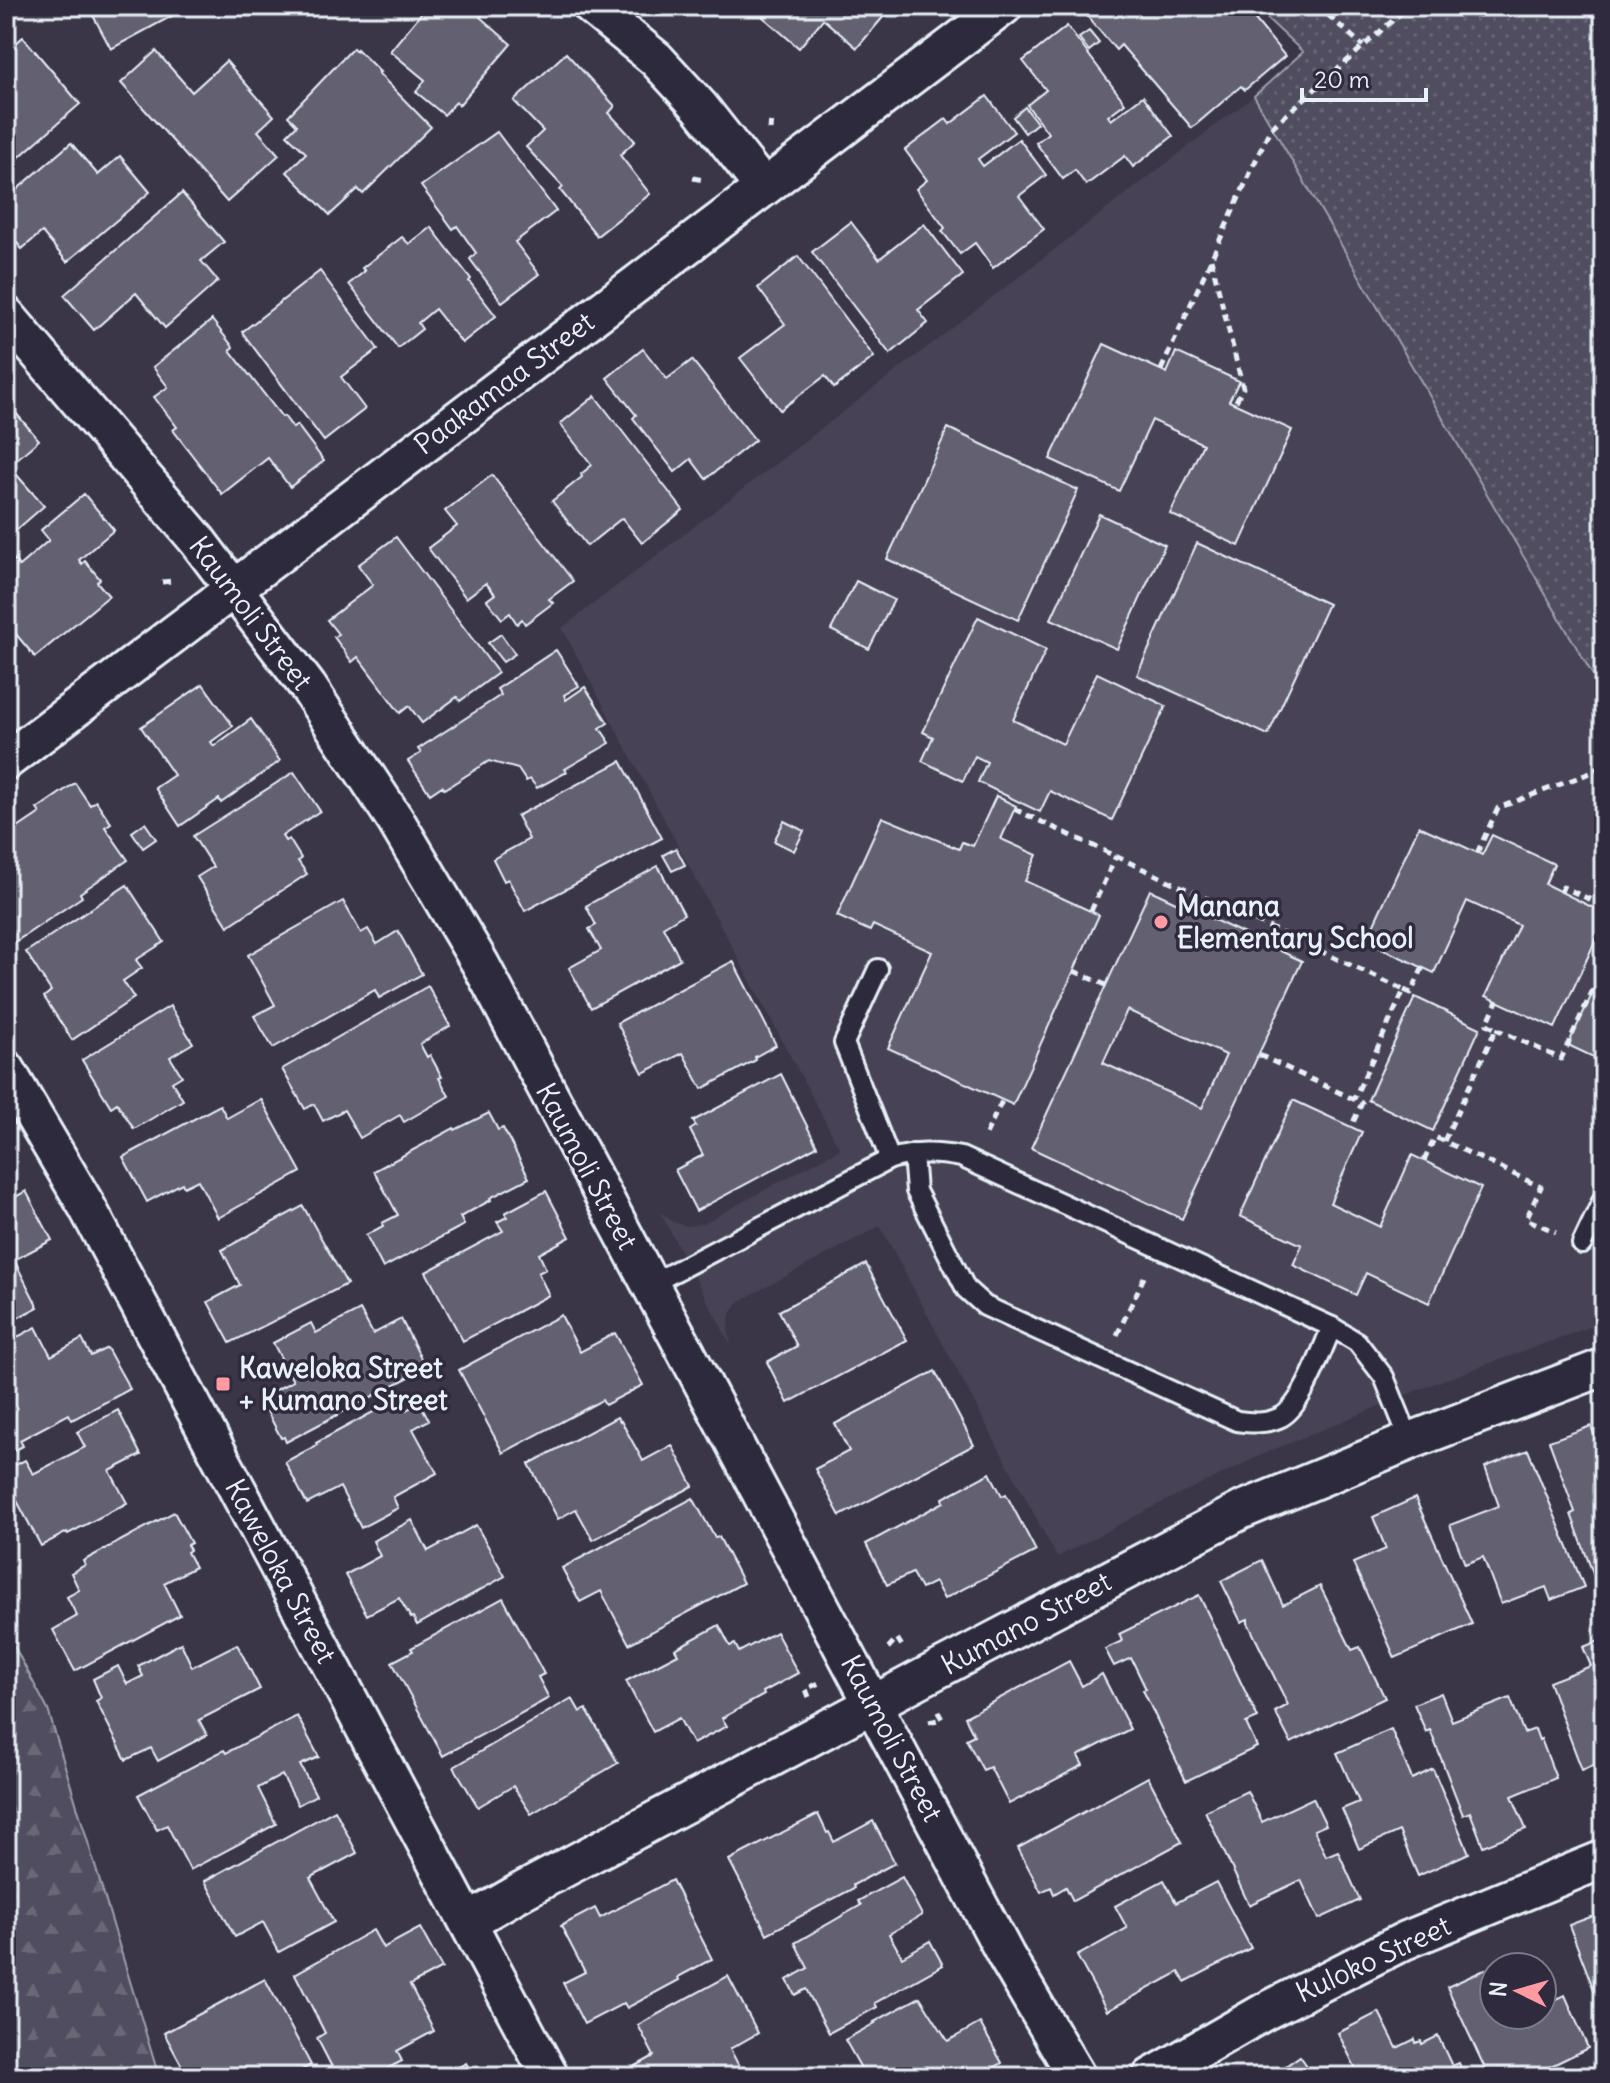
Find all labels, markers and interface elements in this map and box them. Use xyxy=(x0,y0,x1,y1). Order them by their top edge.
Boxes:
scale bar xyxy=(1302,52,1426,102)
text: 20 m xyxy=(1314,64,1370,94)
street label: Paakamaa Street xyxy=(407,304,601,462)
street label: Kaumoli Street xyxy=(181,529,321,697)
place label: Manana Elementary School xyxy=(1177,888,1414,956)
marker: Manana Elementary School xyxy=(1152,913,1170,931)
street label: Kaumoli Street xyxy=(528,1077,646,1255)
place label: Kaweloka Street + Kumano Street xyxy=(239,1350,448,1418)
marker: Kaweloka Street + Kumano Street xyxy=(214,1375,232,1393)
street label: Kaweloka Street xyxy=(217,1473,345,1669)
street label: Kumano Street xyxy=(935,1563,1117,1683)
street label: Kaumoli Street xyxy=(833,1649,951,1827)
street label: Kuloko Street xyxy=(1290,1907,1456,2011)
north arrow xyxy=(1478,1951,1558,2031)
text: N xyxy=(1483,1980,1513,1998)

